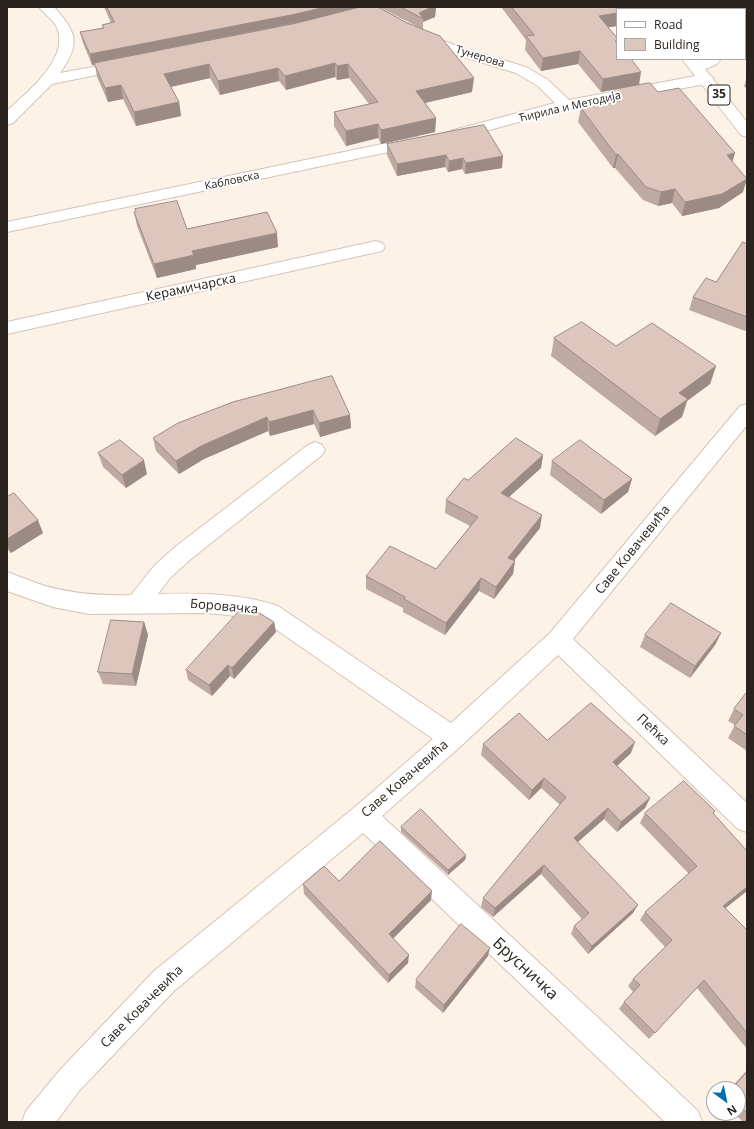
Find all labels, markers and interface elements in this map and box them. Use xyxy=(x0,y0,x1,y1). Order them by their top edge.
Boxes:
legend xyxy=(616,8,746,60)
text: Road xyxy=(654,16,683,33)
text: Building xyxy=(654,36,699,53)
street label: Тунерова xyxy=(454,43,506,71)
road number: 35 xyxy=(708,85,730,105)
street label: Ћирила и Методија xyxy=(518,89,622,125)
street label: Кабловска xyxy=(203,169,261,193)
street label: Керамичарска xyxy=(145,271,237,305)
street label: Саве Ковачевића xyxy=(592,502,674,598)
street label: Боровачка xyxy=(189,596,259,618)
street label: Пећка xyxy=(634,711,672,749)
street label: Саве Ковачевића xyxy=(358,737,452,821)
street label: Брусничка xyxy=(488,934,562,1004)
street label: Саве Ковачевића xyxy=(98,963,186,1051)
north arrow xyxy=(706,1081,746,1121)
text: N xyxy=(724,1102,740,1119)

